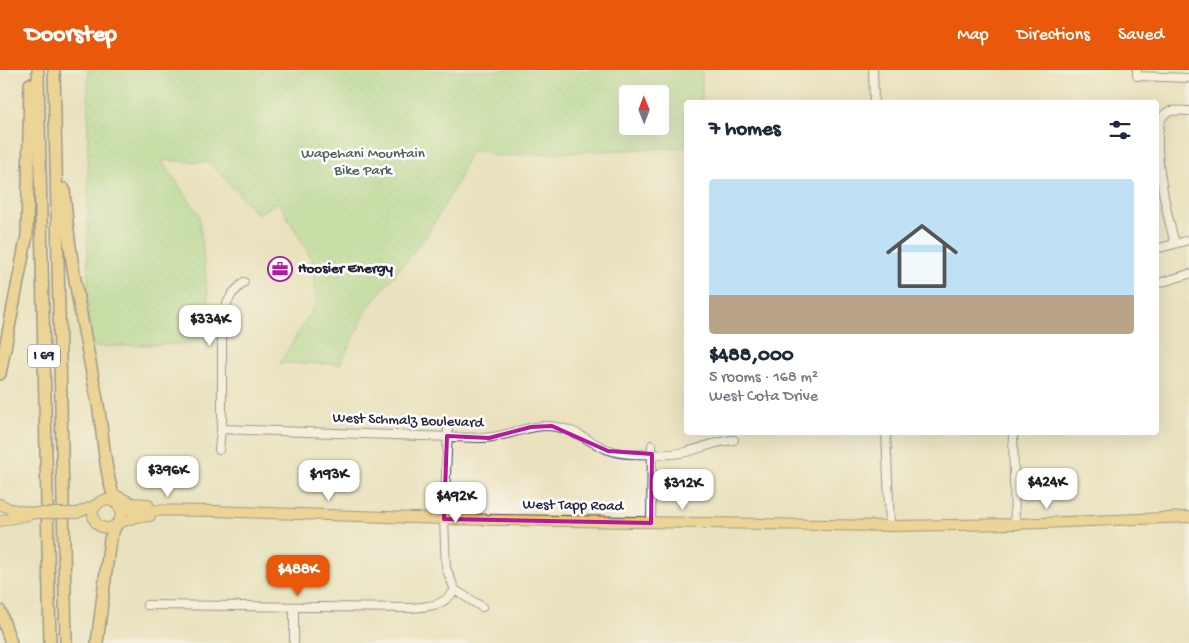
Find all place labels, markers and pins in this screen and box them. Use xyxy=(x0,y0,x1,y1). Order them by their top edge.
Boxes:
office icon: Hoosier Energy xyxy=(267,256,293,282)
place label: Hoosier Energy xyxy=(298,260,394,278)
pin: $334K xyxy=(175,304,245,347)
pin: $396K xyxy=(133,456,203,498)
pin: $193K xyxy=(294,460,364,502)
pin: $312K xyxy=(648,468,718,511)
pin: $424K xyxy=(1012,468,1082,510)
pin: $492K xyxy=(421,482,491,524)
pin: $488K xyxy=(263,554,333,597)

